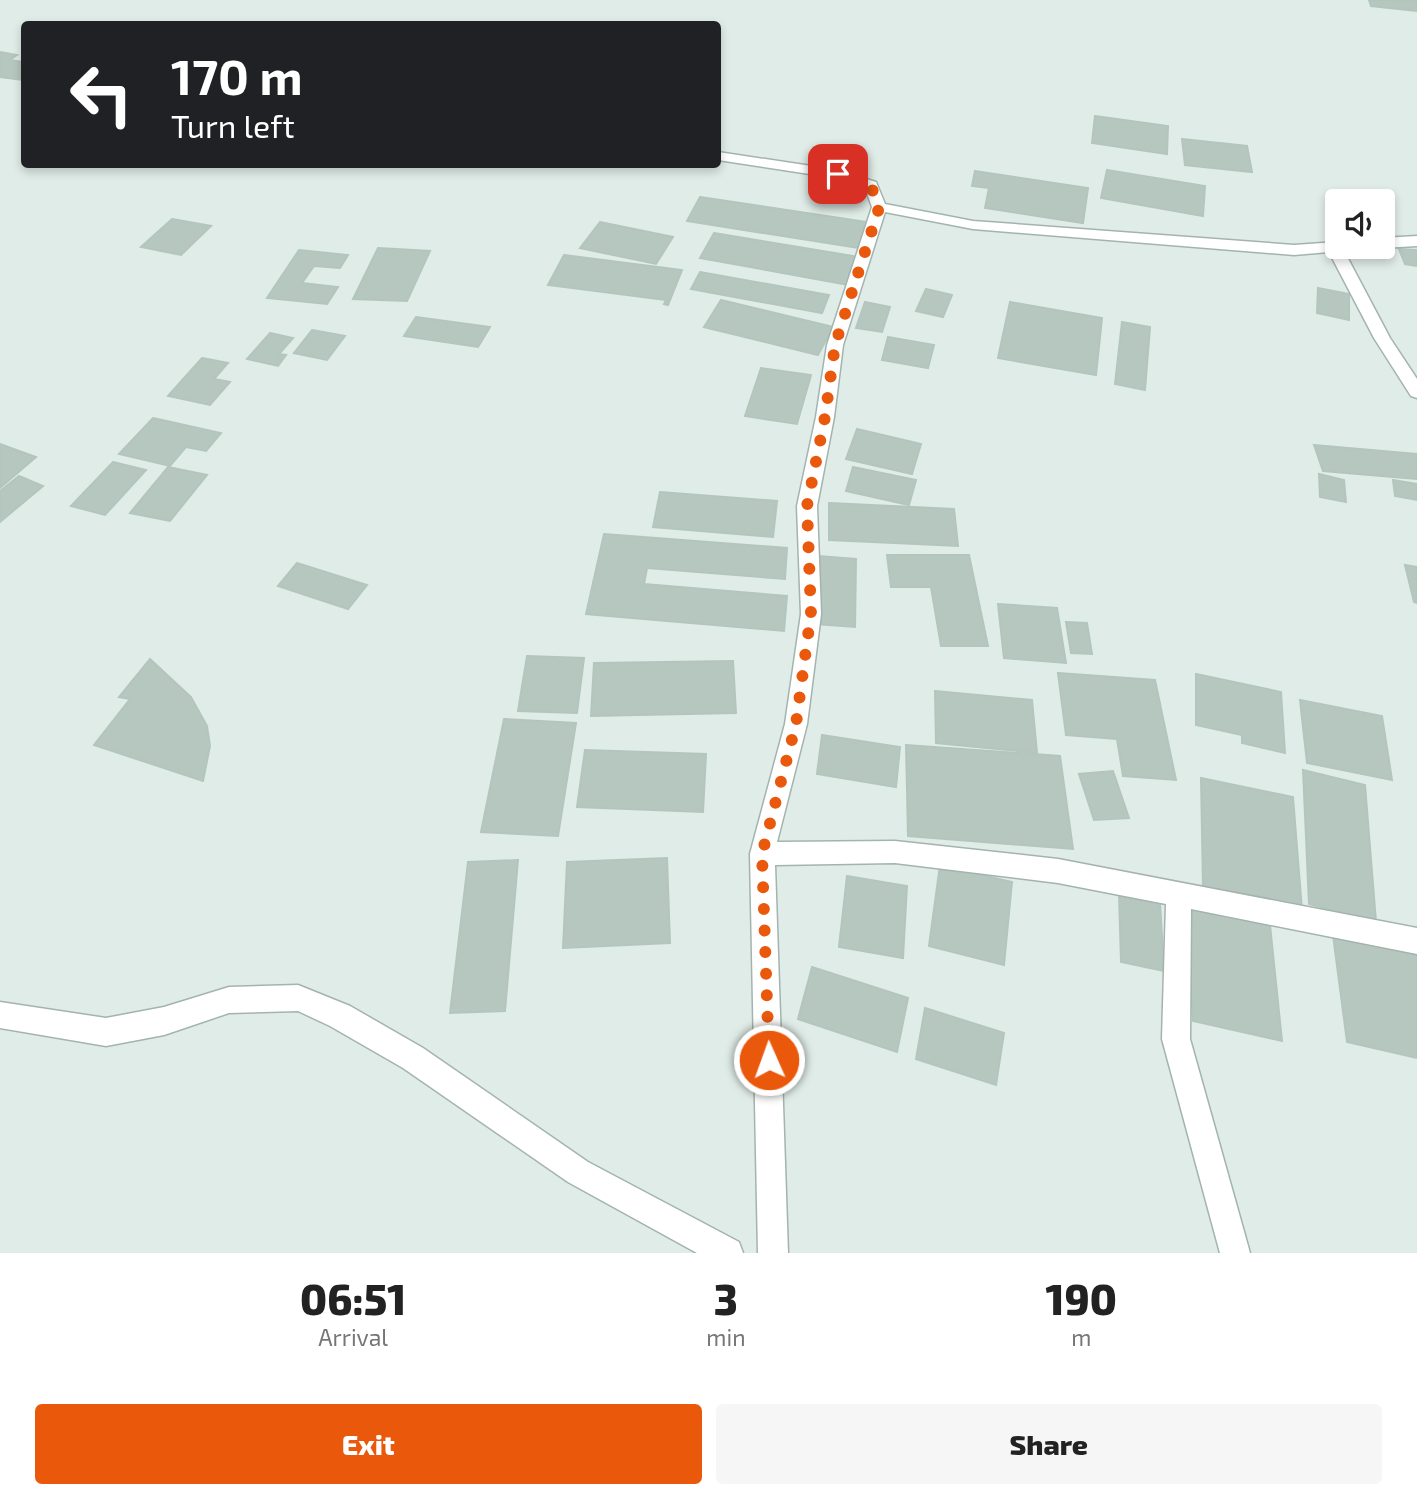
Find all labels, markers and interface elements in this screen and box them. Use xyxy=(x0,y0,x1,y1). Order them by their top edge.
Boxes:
text: 170 m xyxy=(171,46,303,105)
icon: left xyxy=(56,49,147,140)
text: Turn left xyxy=(171,106,295,144)
pin xyxy=(808,144,868,204)
icon: arrive xyxy=(819,155,857,193)
map controls xyxy=(1325,189,1395,259)
button: sound xyxy=(1325,189,1395,259)
position arrow xyxy=(732,1023,806,1097)
text: 06:51 xyxy=(300,1273,406,1323)
text: 3 xyxy=(714,1273,738,1323)
text: 190 xyxy=(1046,1273,1117,1323)
text: Arrival xyxy=(318,1323,388,1351)
text: min xyxy=(706,1323,746,1351)
text: m xyxy=(1071,1323,1091,1351)
button: Exit xyxy=(35,1404,702,1484)
button: Share xyxy=(716,1404,1382,1484)

